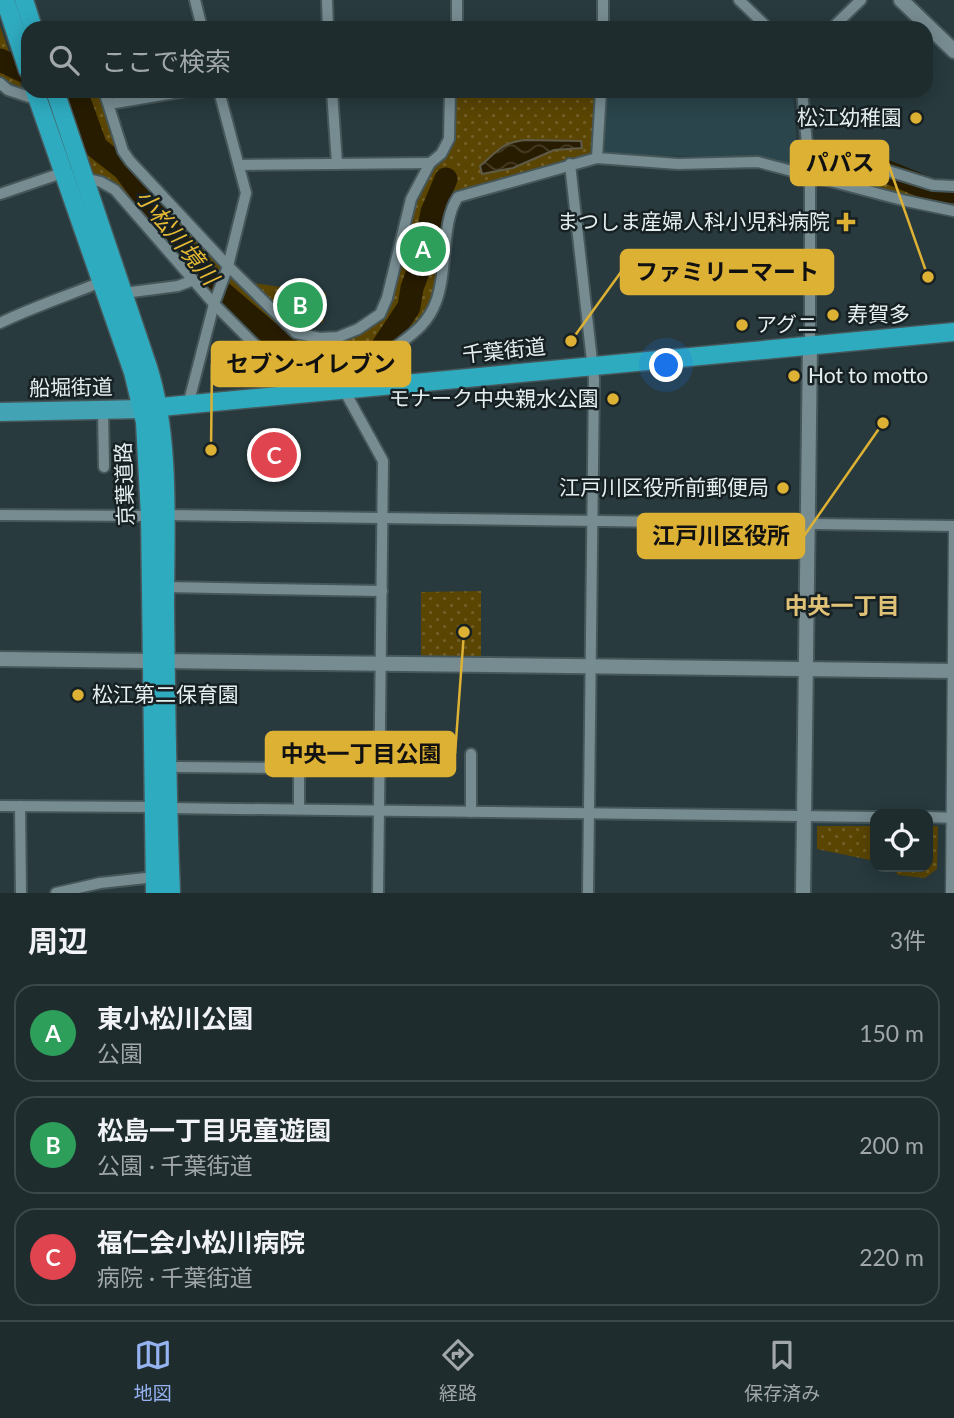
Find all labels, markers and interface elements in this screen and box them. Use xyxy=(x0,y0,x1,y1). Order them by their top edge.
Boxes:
search box xyxy=(21,21,933,98)
icon: search xyxy=(45,41,83,79)
text: ここで検索 xyxy=(101,45,231,77)
place label: 松江幼稚園 xyxy=(797,104,902,129)
marker: 松江幼稚園 xyxy=(908,110,924,126)
callout: パパス xyxy=(791,141,888,185)
text: パパス xyxy=(806,148,875,176)
water label: 小松川境川 xyxy=(131,183,227,292)
place label: まつしま産婦人科小児科病院 xyxy=(557,208,830,233)
marker: まつしま産婦人科小児科病院 xyxy=(836,212,856,232)
pin: A xyxy=(400,223,446,275)
callout: ファミリーマート xyxy=(621,250,833,294)
text: ファミリーマート xyxy=(635,257,819,285)
pin: B xyxy=(277,279,323,331)
place label: 寿賀多 xyxy=(847,301,910,326)
marker: 寿賀多 xyxy=(825,307,841,323)
place label: アグニ xyxy=(756,311,818,336)
marker: アグニ xyxy=(734,317,750,333)
street label: 千葉街道 xyxy=(461,333,547,366)
callout: セブン-イレブン xyxy=(212,342,410,386)
your location xyxy=(649,348,683,382)
text: セブン-イレブン xyxy=(226,349,396,377)
place label: Hot to motto xyxy=(808,362,928,387)
marker: Hot to motto xyxy=(786,368,802,384)
street label: 船堀街道 xyxy=(29,373,113,400)
place label: モナーク中央親水公園 xyxy=(389,385,599,410)
marker: モナーク中央親水公園 xyxy=(605,391,621,407)
pin: C xyxy=(251,429,297,481)
street label: 京葉道路 xyxy=(110,442,137,526)
place label: 江戸川区役所前郵便局 xyxy=(559,474,769,499)
marker: 江戸川区役所前郵便局 xyxy=(775,480,791,496)
callout: 江戸川区役所 xyxy=(638,514,804,558)
text: 江戸川区役所 xyxy=(652,521,790,549)
district label: 中央一丁目 xyxy=(785,591,900,619)
place label: 松江第二保育園 xyxy=(92,681,239,706)
marker: 松江第二保育園 xyxy=(70,687,86,703)
callout: 中央一丁目公園 xyxy=(266,732,455,776)
text: 中央一丁目公園 xyxy=(281,739,442,767)
map controls xyxy=(870,809,933,872)
button: locate xyxy=(870,809,933,872)
text: 周辺 xyxy=(28,922,88,958)
text: 3件 xyxy=(890,926,926,954)
text: 東小松川公園 xyxy=(97,1002,253,1034)
text: A xyxy=(45,1019,61,1047)
text: 150 m xyxy=(859,1019,924,1047)
text: 公園 xyxy=(97,1039,143,1067)
text: 松島一丁目児童遊園 xyxy=(97,1114,331,1146)
text: B xyxy=(45,1131,61,1159)
text: 200 m xyxy=(859,1131,924,1159)
text: 公園 · 千葉街道 xyxy=(97,1151,253,1179)
text: 福仁会小松川病院 xyxy=(97,1226,305,1258)
text: C xyxy=(45,1243,61,1271)
text: 220 m xyxy=(859,1243,924,1271)
text: 病院 · 千葉街道 xyxy=(97,1263,253,1291)
tab: 地図 xyxy=(134,1336,172,1405)
tab: 経路 xyxy=(439,1336,477,1405)
tab: 保存済み xyxy=(744,1336,820,1405)

